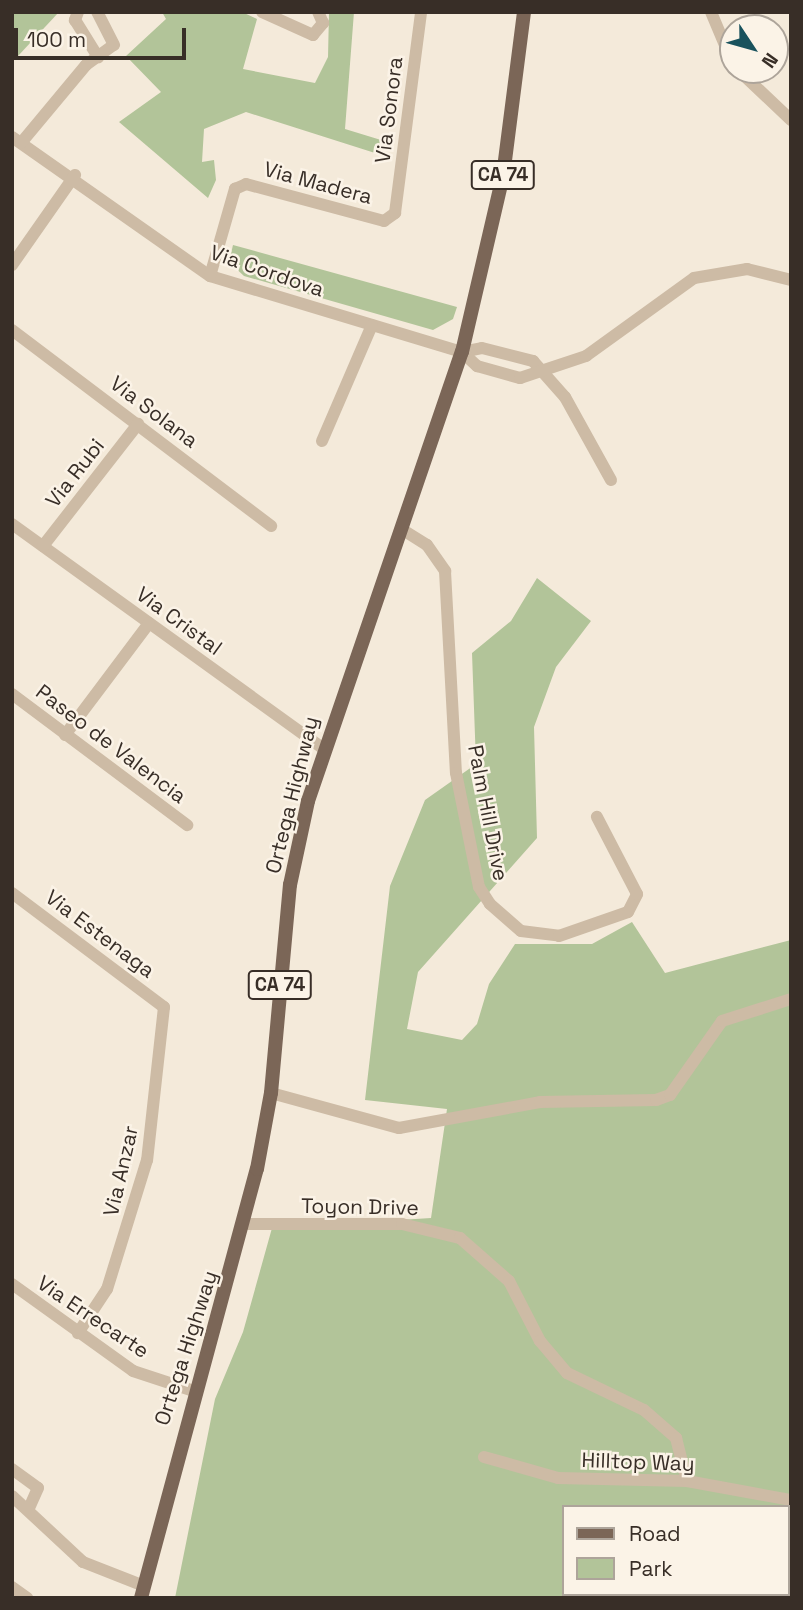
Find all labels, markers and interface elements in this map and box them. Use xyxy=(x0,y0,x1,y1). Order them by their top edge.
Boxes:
scale bar xyxy=(18,14,189,58)
north arrow xyxy=(719,14,789,84)
text: 100 m xyxy=(27,26,86,53)
text: N xyxy=(756,48,784,73)
street label: Via Sonora xyxy=(370,55,408,165)
street label: Via Madera xyxy=(261,156,375,210)
road number: CA 74 xyxy=(470,160,536,190)
street label: Via Cordova xyxy=(207,240,327,302)
street label: Via Solana xyxy=(105,371,203,453)
street label: Via Rubi xyxy=(40,434,110,512)
street label: Via Cristal xyxy=(131,581,227,661)
street label: Paseo de Valencia xyxy=(31,679,191,809)
street label: Ortega Highway xyxy=(260,714,324,876)
street label: Palm Hill Drive xyxy=(462,743,514,883)
street label: Via Estenaga xyxy=(40,885,160,983)
road number: CA 74 xyxy=(247,970,313,1001)
street label: Via Anzar xyxy=(98,1123,144,1219)
street label: Toyon Drive xyxy=(301,1193,419,1221)
street label: Ortega Highway xyxy=(149,1267,223,1429)
street label: Via Errecarte xyxy=(32,1270,154,1364)
street label: Hilltop Way xyxy=(581,1447,695,1477)
legend xyxy=(562,1505,789,1596)
text: Road xyxy=(629,1520,681,1547)
text: Park xyxy=(629,1555,673,1582)

